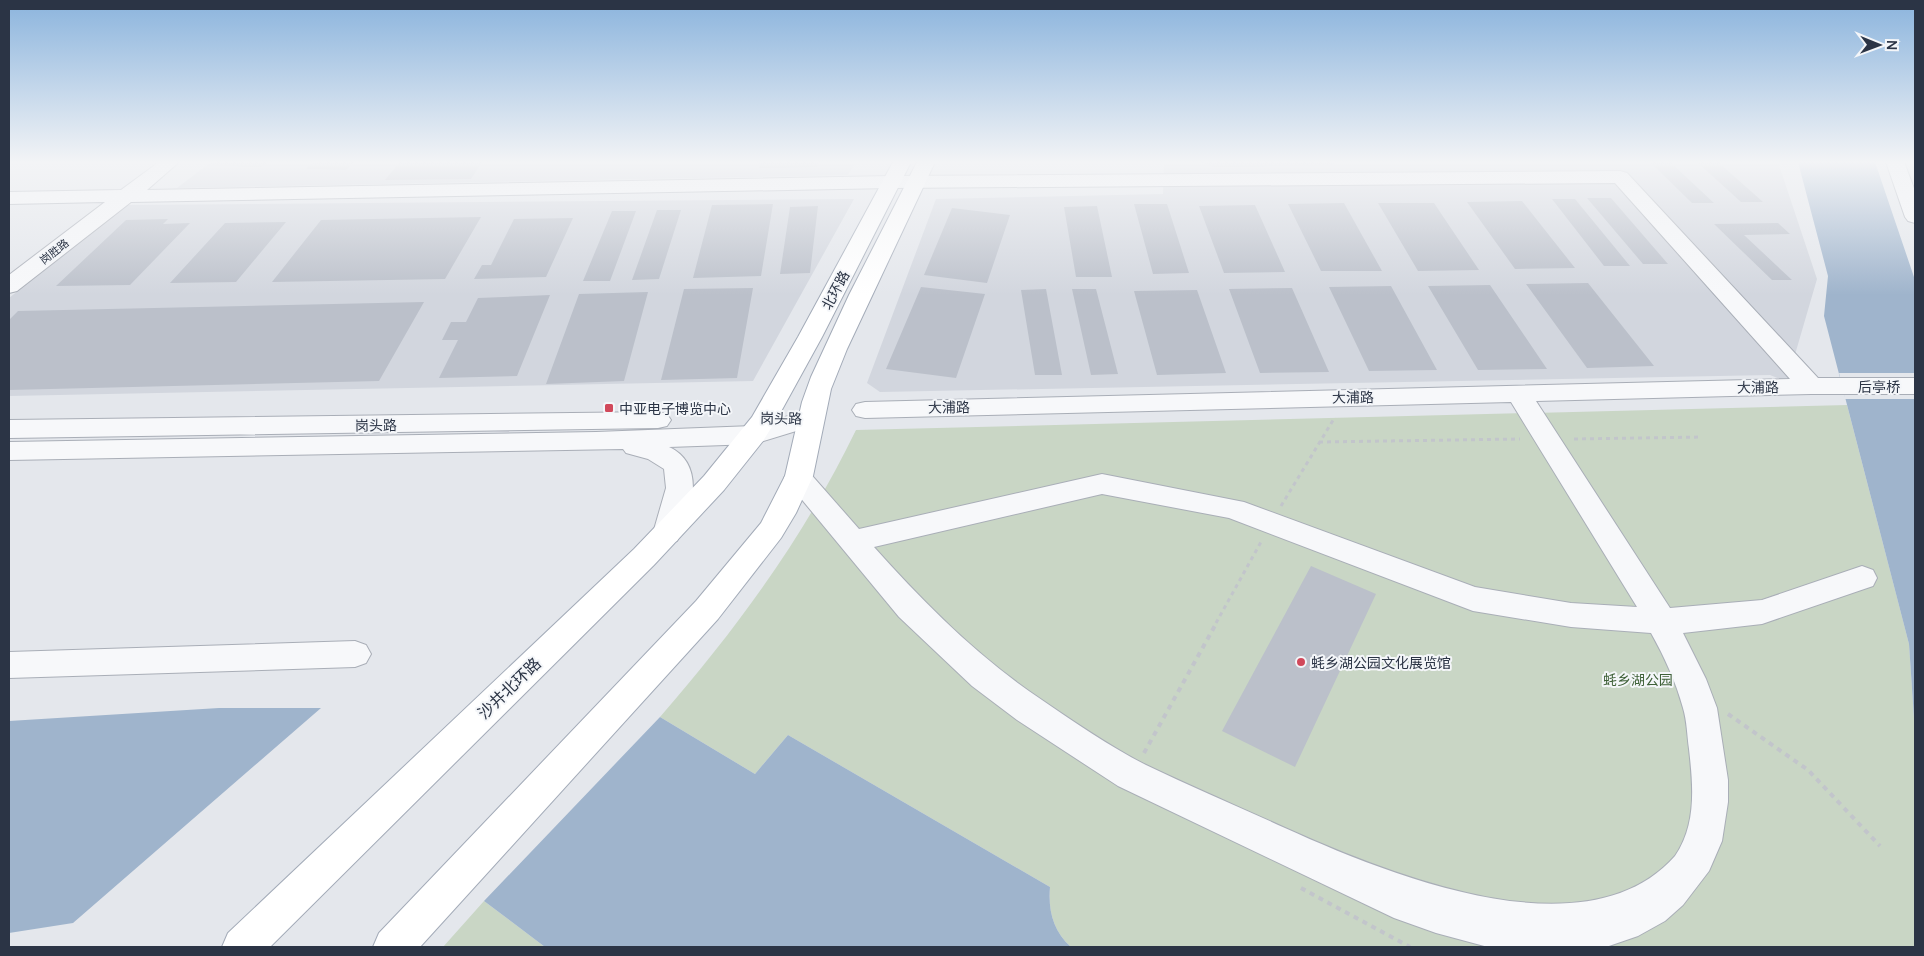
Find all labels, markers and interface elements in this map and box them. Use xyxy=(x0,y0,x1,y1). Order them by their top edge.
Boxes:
north arrow xyxy=(1854,20,1904,70)
text: N xyxy=(1883,40,1902,50)
street label: 岗胜路 xyxy=(36,235,72,267)
street label: 北环路 xyxy=(817,267,853,313)
street label: 大浦路 xyxy=(1737,377,1779,397)
street label: 后亭桥 xyxy=(1858,377,1900,396)
street label: 大浦路 xyxy=(1332,387,1374,407)
street label: 大浦路 xyxy=(928,397,970,417)
place label: 中亚电子博览中心 xyxy=(619,399,731,418)
marker: 中亚电子博览中心 xyxy=(603,402,615,414)
street label: 岗头路 xyxy=(760,408,802,428)
street label: 岗头路 xyxy=(355,415,397,435)
street label: 沙井北环路 xyxy=(473,652,545,724)
place label: 蚝乡湖公园文化展览馆 xyxy=(1311,653,1451,672)
marker: 蚝乡湖公园文化展览馆 xyxy=(1295,656,1307,668)
park label: 蚝乡湖公园 xyxy=(1603,670,1673,689)

